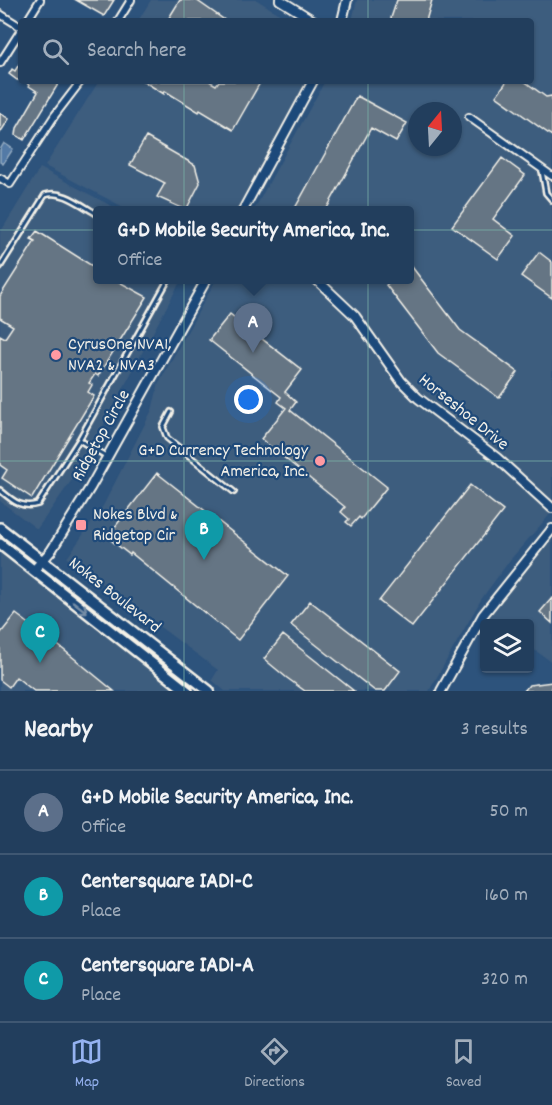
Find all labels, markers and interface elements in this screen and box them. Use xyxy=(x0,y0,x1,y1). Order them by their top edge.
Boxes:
search box xyxy=(18,18,534,84)
icon: search xyxy=(39,35,72,68)
text: Search here xyxy=(87,36,186,67)
north arrow xyxy=(408,102,462,156)
popup xyxy=(93,206,414,284)
text: G+D Mobile Security America, Inc. xyxy=(117,216,390,247)
text: Office xyxy=(117,247,162,275)
pin: A xyxy=(234,304,272,353)
place label: CyrusOne NVA1, NVA2 & NVA3 xyxy=(68,333,172,379)
marker: CyrusOne NVA1, NVA2 & NVA3 xyxy=(49,348,63,362)
street label: Horseshoe Drive xyxy=(412,369,514,457)
street label: Ridgetop Circle xyxy=(66,385,138,487)
your location xyxy=(234,385,263,414)
place label: G+D Currency Technology America, Inc. xyxy=(138,439,309,485)
marker: G+D Currency Technology America, Inc. xyxy=(313,454,327,468)
place label: Nokes Blvd & Ridgetop Cir xyxy=(93,503,178,549)
pin: B xyxy=(184,510,224,560)
marker: Nokes Blvd & Ridgetop Cir xyxy=(74,518,88,532)
street label: Nokes Boulevard xyxy=(62,552,166,640)
one-way arrow xyxy=(72,600,88,613)
pin: C xyxy=(20,614,60,663)
map controls xyxy=(480,619,534,673)
button: layers xyxy=(480,619,534,673)
text: Nearby xyxy=(24,712,92,749)
text: 3 results xyxy=(461,716,528,744)
text: G+D Mobile Security America, Inc. xyxy=(81,783,353,814)
text: A xyxy=(38,798,49,826)
text: 50 m xyxy=(490,798,528,826)
text: Office xyxy=(81,814,126,842)
text: Centersquare IAD1-C xyxy=(81,867,253,898)
text: B xyxy=(39,882,48,910)
text: 160 m xyxy=(485,882,528,910)
text: Place xyxy=(81,898,121,926)
text: Centersquare IAD1-A xyxy=(81,951,254,982)
text: C xyxy=(39,966,48,994)
text: 320 m xyxy=(481,966,528,994)
text: Place xyxy=(81,982,121,1010)
tab: Map xyxy=(70,1035,103,1094)
tab: Directions xyxy=(244,1035,305,1094)
tab: Saved xyxy=(446,1035,482,1094)

